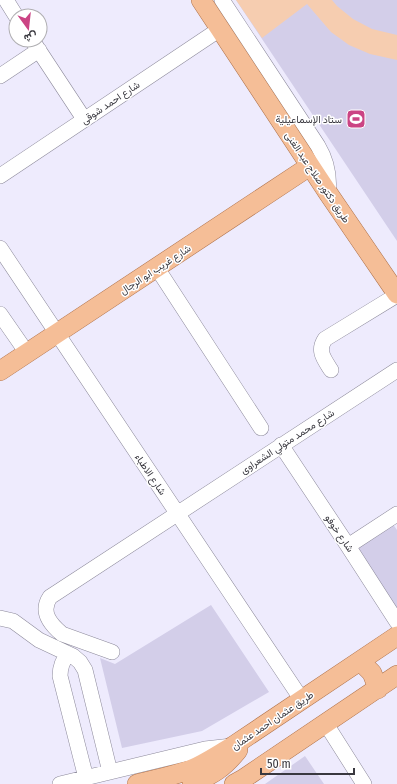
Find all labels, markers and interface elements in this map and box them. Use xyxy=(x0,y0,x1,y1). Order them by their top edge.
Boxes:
north arrow xyxy=(8,8,48,48)
text: ش xyxy=(22,29,39,45)
street label: شارع احمد شوقى xyxy=(79,79,142,127)
sports icon: ستاد الإسماعيلية xyxy=(345,108,367,130)
place label: ستاد الإسماعيلية xyxy=(275,114,342,126)
street label: طريق دكتور صلاح عبد الغنى xyxy=(282,130,352,226)
street label: شارع غريب ابو الرجال xyxy=(118,242,193,297)
street label: شارع محمد متولي الشعراوى xyxy=(238,407,338,478)
street label: شارع الاطباء xyxy=(132,452,168,498)
street label: شارع خوفو xyxy=(322,513,356,555)
street label: طريق عثمان احمد عثمان xyxy=(229,689,316,753)
scale bar xyxy=(261,750,354,776)
text: 50 m xyxy=(267,757,291,771)

